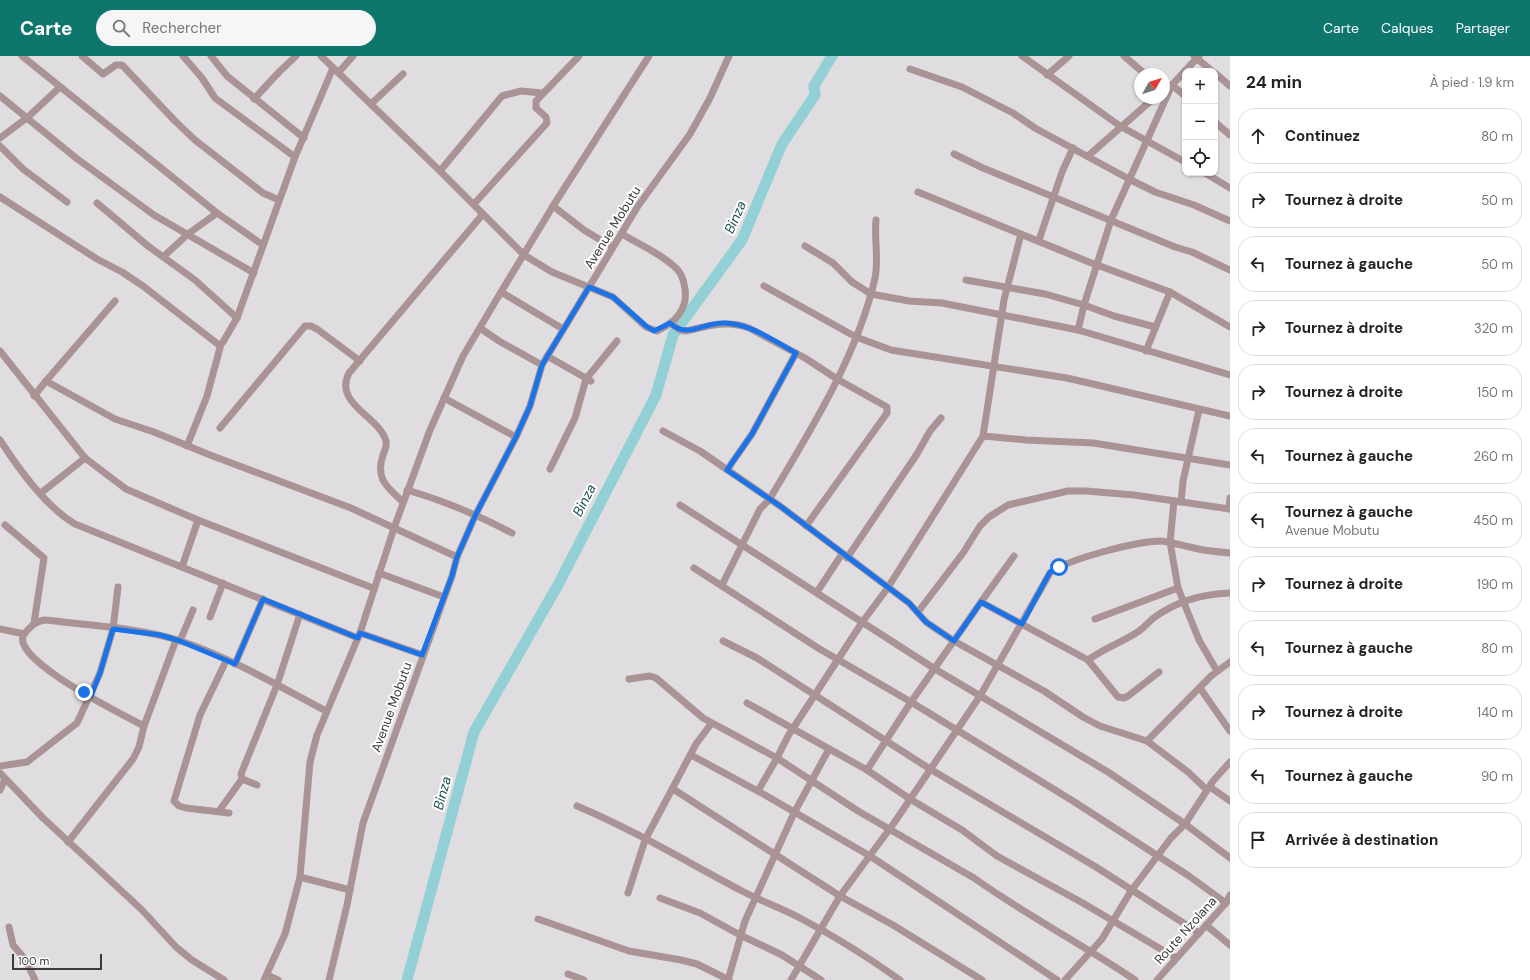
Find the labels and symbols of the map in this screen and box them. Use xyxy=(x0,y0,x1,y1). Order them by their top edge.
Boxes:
north arrow xyxy=(1134,68,1170,104)
street label: Avenue Mobutu xyxy=(580,183,645,272)
water label: Binza xyxy=(720,198,750,236)
water label: Binza xyxy=(568,480,600,519)
route start xyxy=(1050,558,1068,576)
street label: Avenue Mobutu xyxy=(367,660,416,754)
route end xyxy=(75,683,93,701)
water label: Binza xyxy=(429,774,455,812)
street label: Route Nzolana xyxy=(1150,893,1220,968)
scale bar xyxy=(12,952,102,971)

